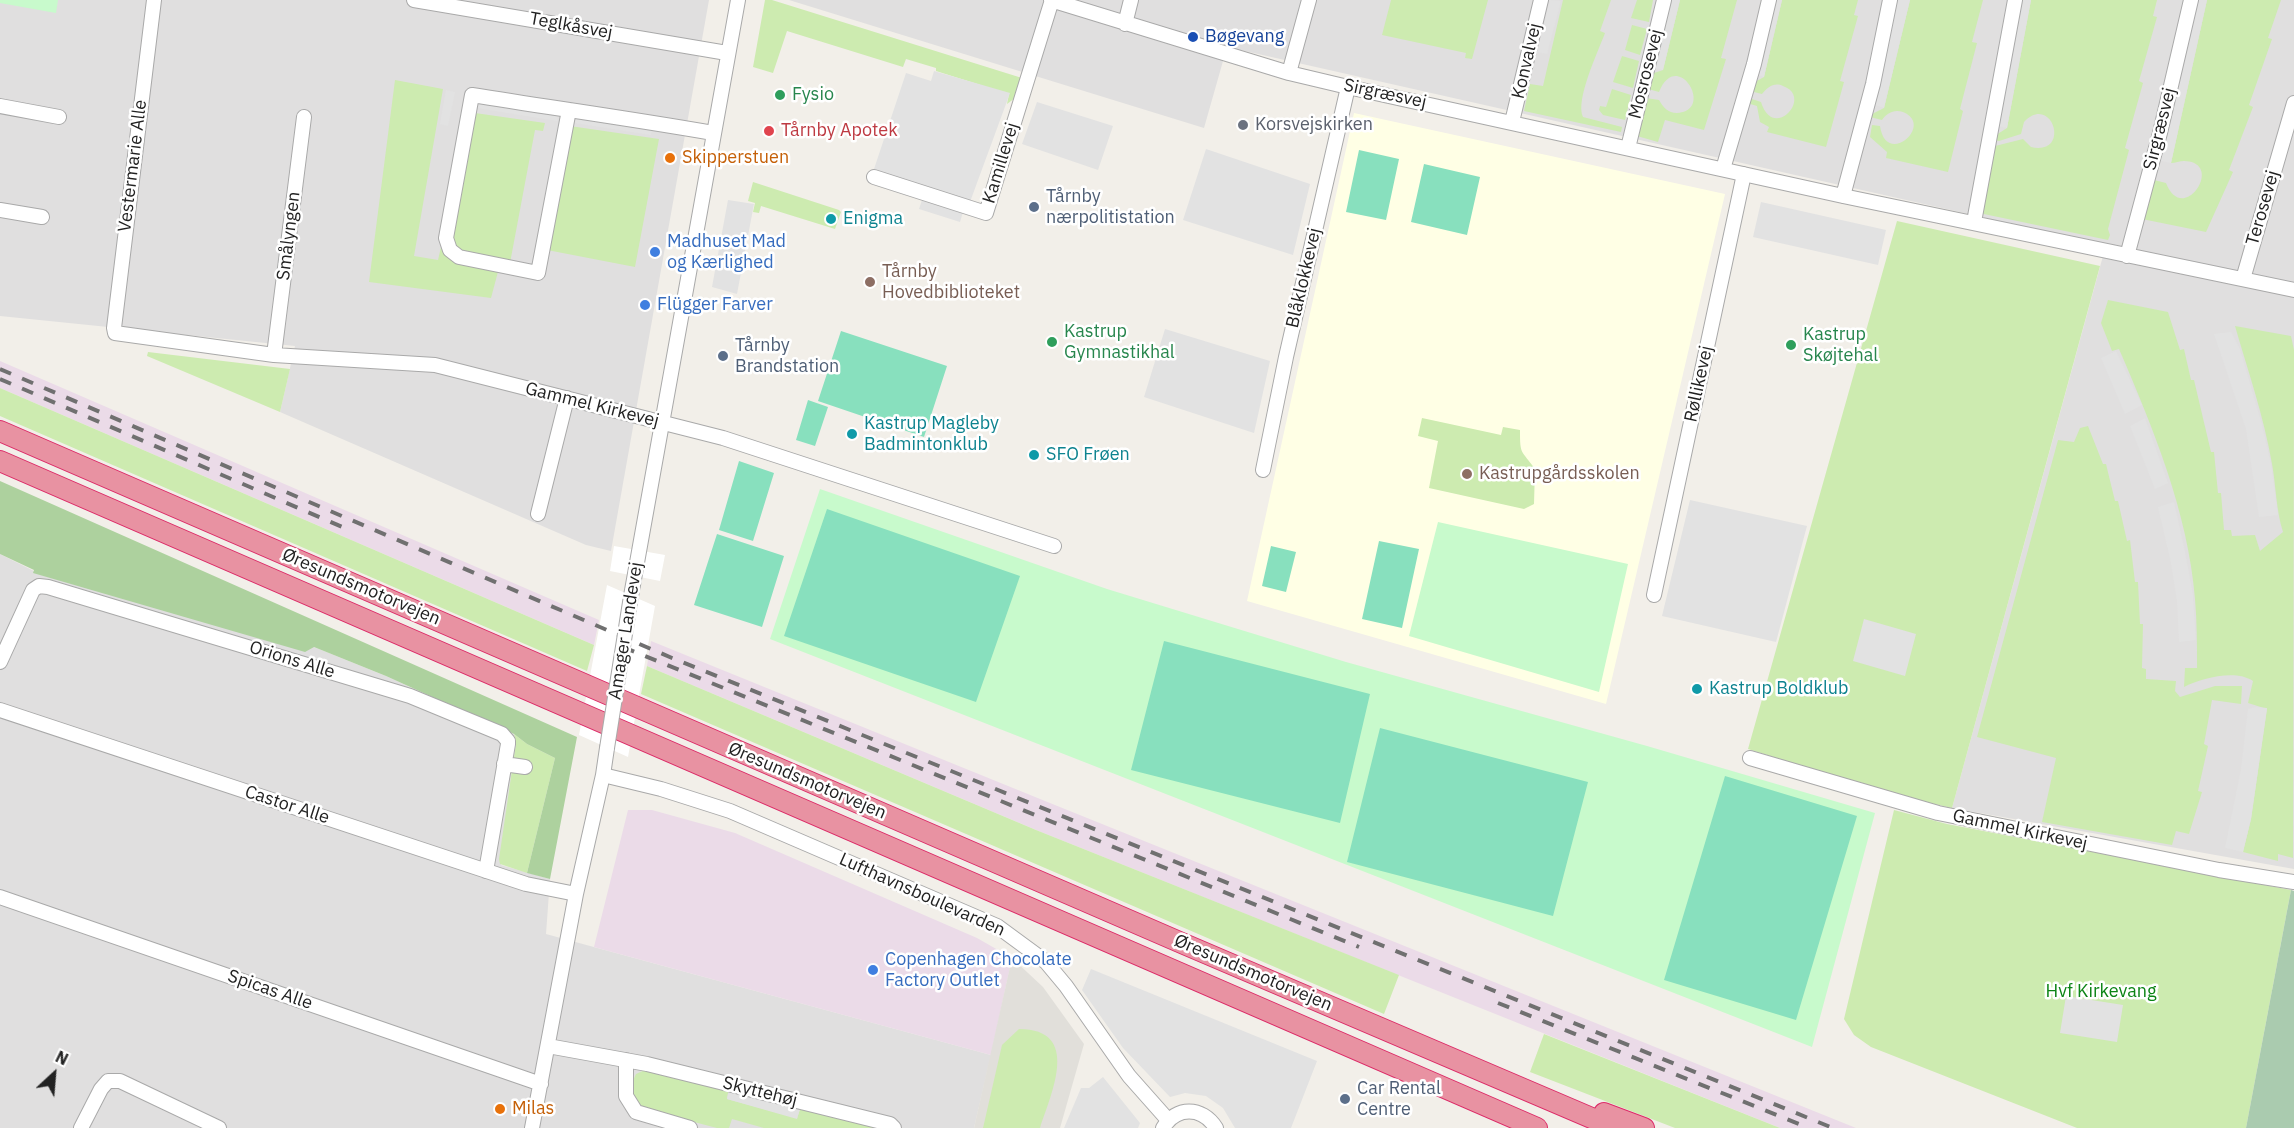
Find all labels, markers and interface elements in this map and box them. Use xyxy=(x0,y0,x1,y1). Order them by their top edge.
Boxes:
street label: Teglkåsvej xyxy=(528,8,614,44)
street label: Konvalvej xyxy=(1508,21,1546,101)
place label: Bøgevang xyxy=(1205,26,1284,48)
street label: Mosrosevej xyxy=(1624,27,1668,121)
marker: Bøgevang xyxy=(1186,30,1200,44)
street label: Sirgræsvej xyxy=(1341,75,1429,113)
place label: Fysio xyxy=(792,84,834,106)
street label: Sirgræsvej xyxy=(2139,85,2181,173)
marker: Fysio xyxy=(773,88,787,102)
street label: Vestermarie Alle xyxy=(114,98,152,234)
place label: Korsvejskirken xyxy=(1255,114,1373,136)
marker: Korsvejskirken xyxy=(1236,118,1250,132)
place label: Tårnby Apotek xyxy=(781,120,898,142)
street label: Kamillevej xyxy=(978,120,1024,206)
marker: Tårnby Apotek xyxy=(762,124,776,138)
place label: Skipperstuen xyxy=(682,147,789,169)
marker: Skipperstuen xyxy=(663,151,677,165)
street label: Terosevej xyxy=(2242,168,2284,248)
place label: Tårnby nærpolitistation xyxy=(1046,186,1175,228)
street label: Smålyngen xyxy=(273,190,305,282)
marker: Tårnby nærpolitistation xyxy=(1027,200,1041,214)
place label: Enigma xyxy=(843,208,903,230)
marker: Enigma xyxy=(824,212,838,226)
street label: Blåklokkevej xyxy=(1282,226,1326,330)
place label: Madhuset Mad og Kærlighed xyxy=(667,231,786,274)
marker: Madhuset Mad og Kærlighed xyxy=(648,245,662,259)
place label: Tårnby Hovedbiblioteket xyxy=(882,261,1020,304)
marker: Tårnby Hovedbiblioteket xyxy=(863,275,877,289)
place label: Flügger Farver xyxy=(657,294,773,316)
marker: Flügger Farver xyxy=(638,298,652,312)
place label: Kastrup Gymnastikhal xyxy=(1064,321,1175,364)
place label: Kastrup Skøjtehal xyxy=(1803,324,1878,366)
place label: Tårnby Brandstation xyxy=(735,335,839,378)
marker: Kastrup Gymnastikhal xyxy=(1045,335,1059,349)
marker: Kastrup Skøjtehal xyxy=(1784,338,1798,352)
street label: Røllikevej xyxy=(1680,344,1718,424)
marker: Tårnby Brandstation xyxy=(716,349,730,363)
street label: Gammel Kirkevej xyxy=(523,378,661,432)
place label: Kastrup Magleby Badmintonklub xyxy=(864,413,999,456)
marker: Kastrup Magleby Badmintonklub xyxy=(845,427,859,441)
place label: SFO Frøen xyxy=(1046,444,1130,466)
marker: SFO Frøen xyxy=(1027,448,1041,462)
place label: Kastrupgårdsskolen xyxy=(1479,463,1640,485)
marker: Kastrupgårdsskolen xyxy=(1460,467,1474,481)
street label: Øresundsmotorvejen xyxy=(279,544,443,630)
street label: Amager Landevej xyxy=(604,561,648,701)
street label: Orions Alle xyxy=(247,637,337,683)
place label: Kastrup Boldklub xyxy=(1709,678,1848,700)
marker: Kastrup Boldklub xyxy=(1690,682,1704,696)
street label: Øresundsmotorvejen xyxy=(725,738,889,824)
street label: Castor Alle xyxy=(242,781,332,829)
street label: Gammel Kirkevej xyxy=(1951,805,2089,855)
street label: Lufthavnsboulevarden xyxy=(836,849,1008,941)
street label: Øresundsmotorvejen xyxy=(1171,930,1335,1016)
place label: Copenhagen Chocolate Factory Outlet xyxy=(885,949,1072,992)
marker: Copenhagen Chocolate Factory Outlet xyxy=(866,963,880,977)
street label: Spicas Alle xyxy=(225,965,315,1015)
park label: Hvf Kirkevang xyxy=(2045,981,2157,1003)
north arrow xyxy=(24,1044,84,1104)
text: N xyxy=(52,1046,71,1069)
street label: Skyttehøj xyxy=(720,1072,800,1112)
place label: Car Rental Centre xyxy=(1357,1078,1441,1120)
marker: Car Rental Centre xyxy=(1338,1092,1352,1106)
place label: Milas xyxy=(512,1098,554,1120)
marker: Milas xyxy=(493,1102,507,1116)

